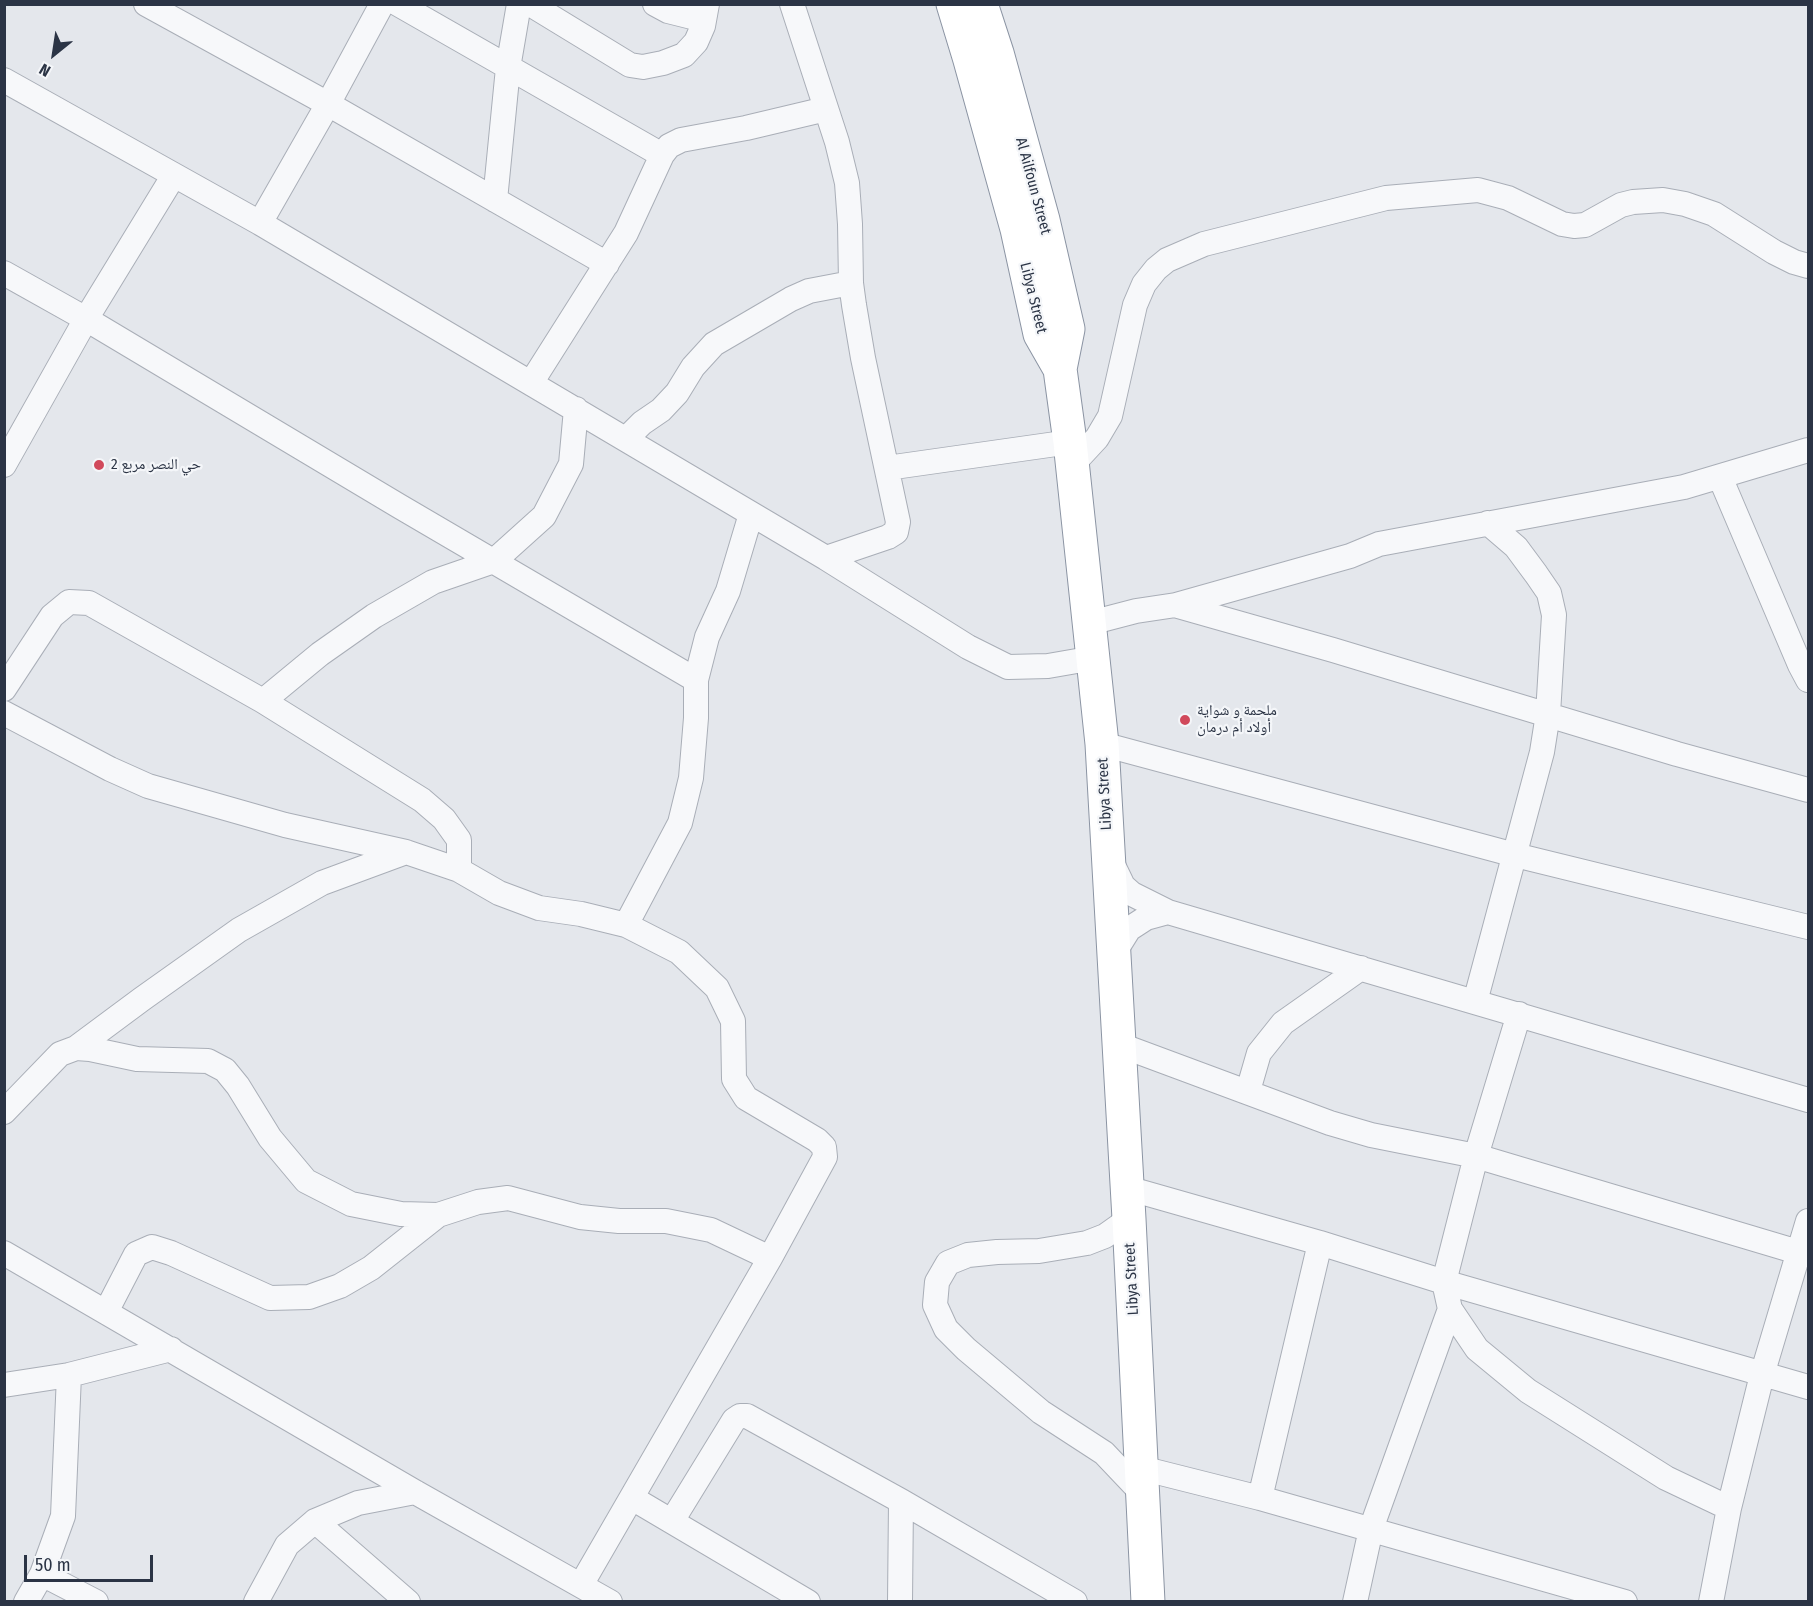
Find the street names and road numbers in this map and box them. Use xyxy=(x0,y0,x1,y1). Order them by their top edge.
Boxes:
street label: Al Ailfoun Street xyxy=(1011,136,1055,236)
street label: Libya Street xyxy=(1015,261,1051,335)
street label: Libya Street xyxy=(1094,757,1116,831)
street label: Libya Street xyxy=(1121,1242,1143,1316)

